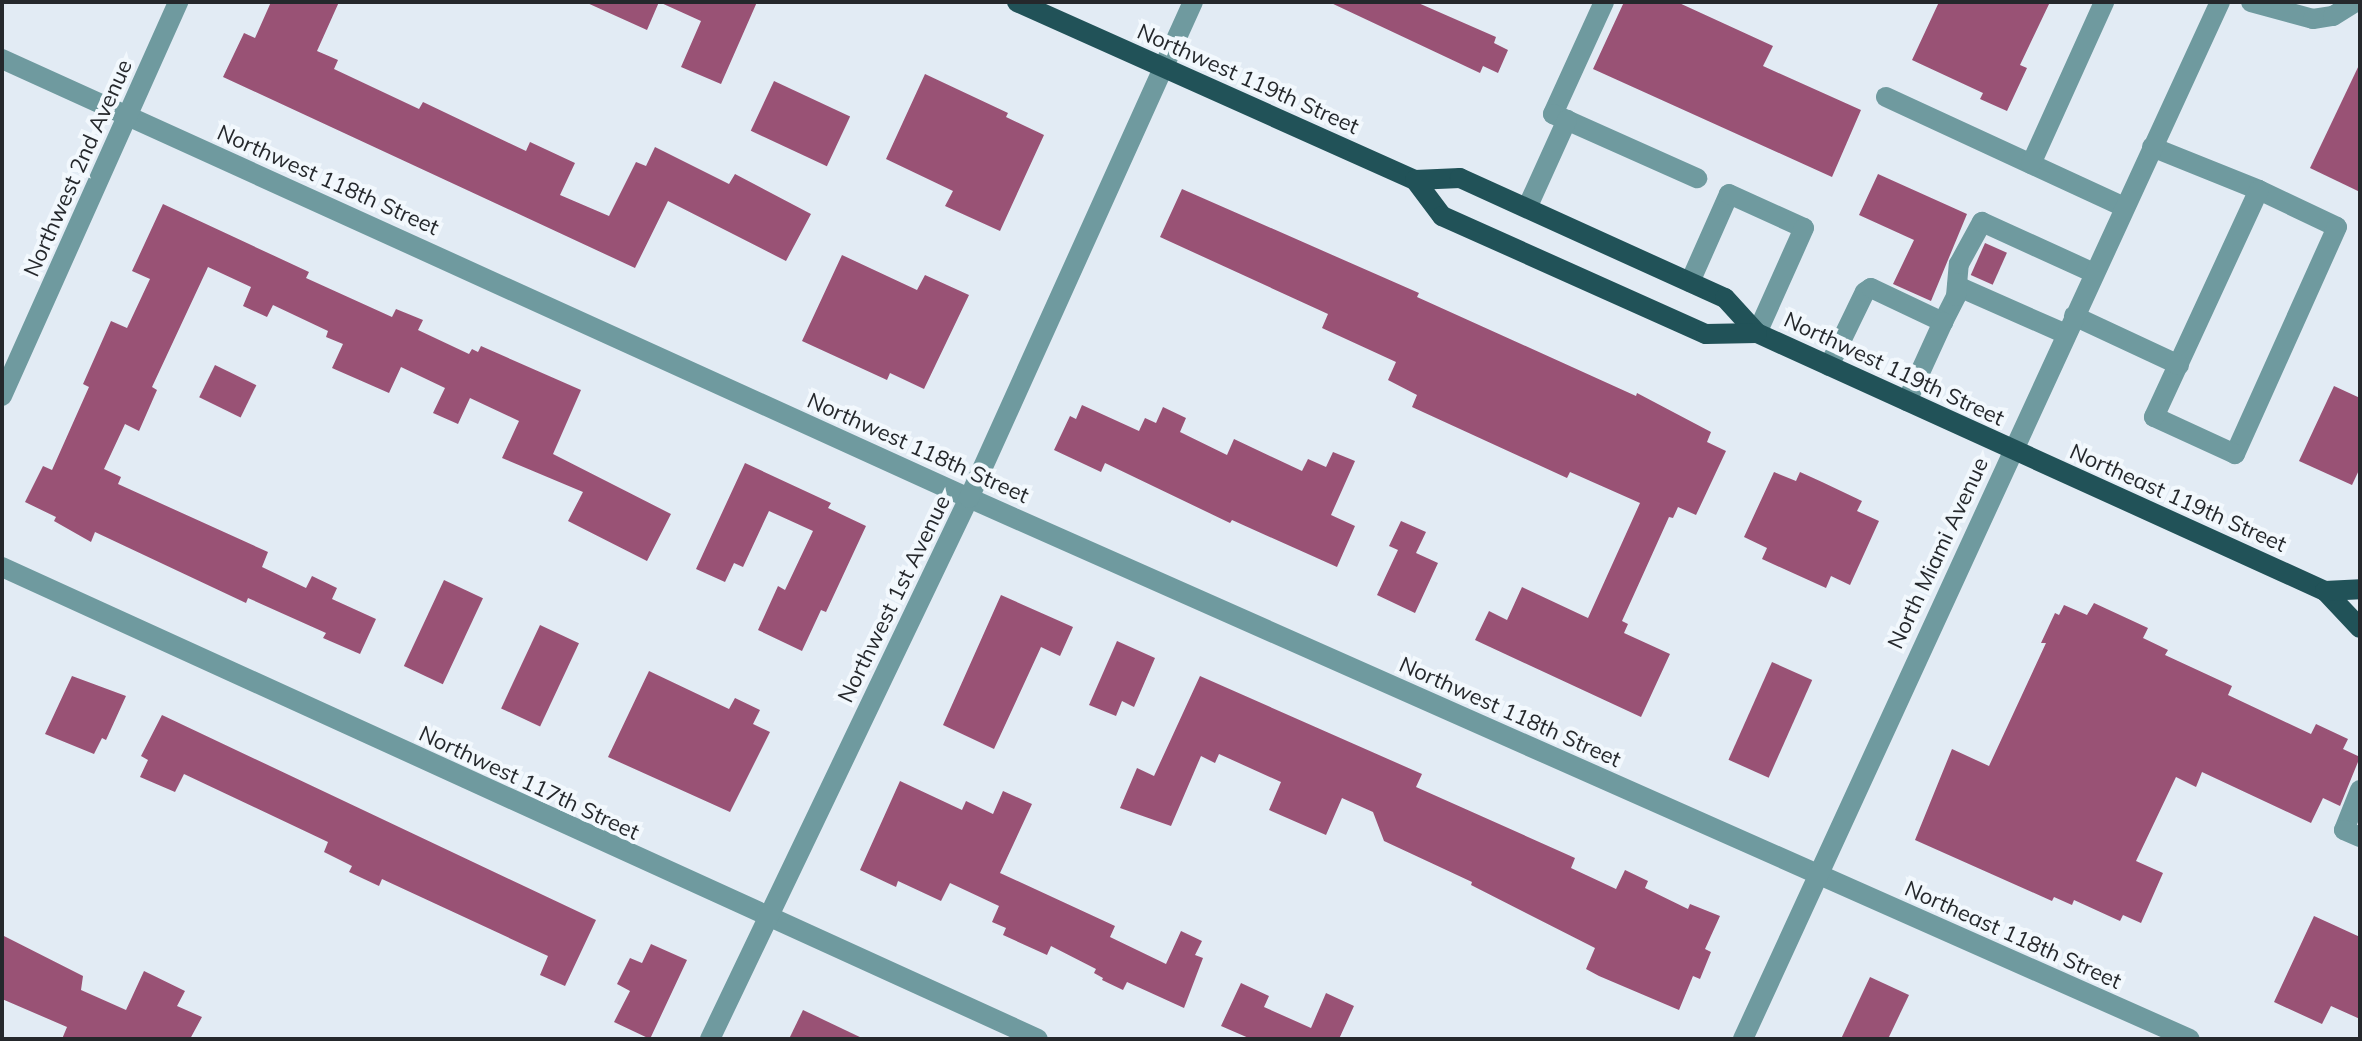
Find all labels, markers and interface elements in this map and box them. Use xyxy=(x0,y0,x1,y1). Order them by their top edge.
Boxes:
street label: Northwest 119th Street xyxy=(1133,18,1363,140)
street label: Northwest 2nd Avenue xyxy=(18,55,138,281)
street label: Northwest 118th Street xyxy=(213,119,443,241)
street label: Northwest 119th Street xyxy=(1780,306,2008,432)
street label: Northwest 118th Street xyxy=(803,387,1033,509)
street label: Northeast 119th Street xyxy=(2066,438,2290,558)
street label: North Miami Avenue xyxy=(1882,453,1994,653)
street label: Northwest 1st Avenue xyxy=(832,491,956,707)
street label: Northwest 118th Street xyxy=(1395,651,1625,773)
street label: Northwest 117th Street xyxy=(415,720,643,846)
street label: Northeast 118th Street xyxy=(1901,875,2125,995)

